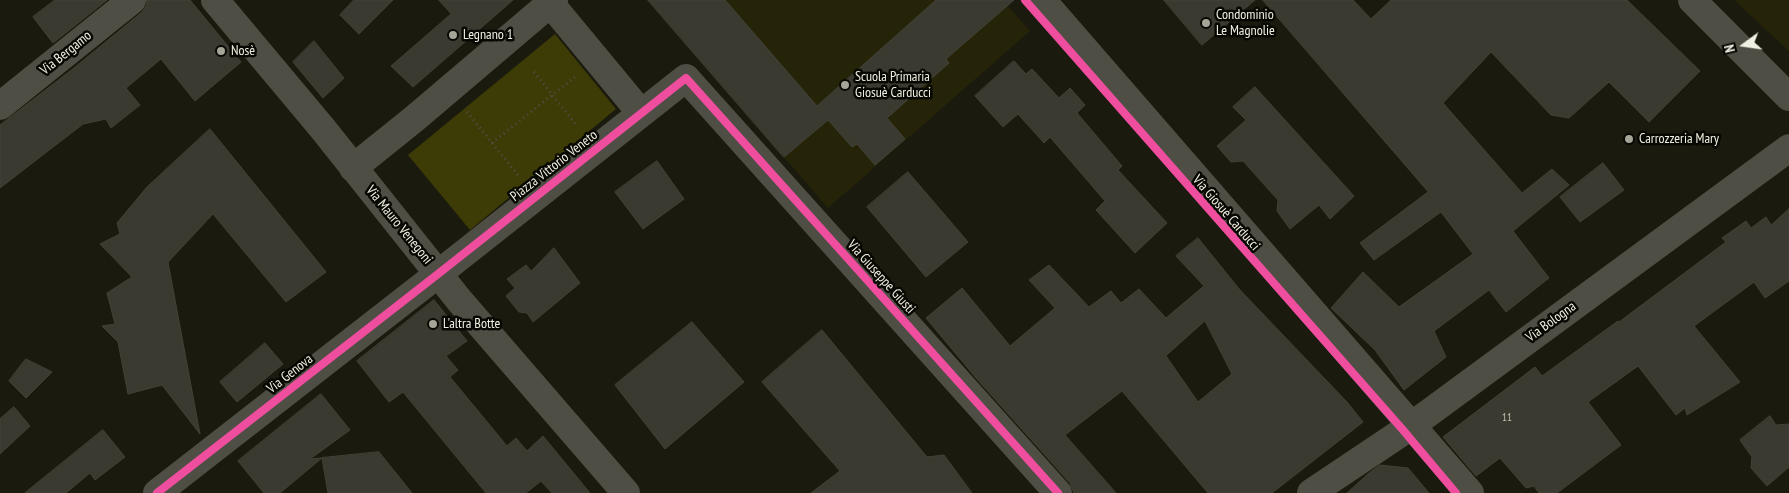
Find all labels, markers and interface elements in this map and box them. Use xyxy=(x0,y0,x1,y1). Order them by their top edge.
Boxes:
place label: Condominio Le Magnolie xyxy=(1216,7,1275,40)
marker: Condominio Le Magnolie xyxy=(1200,17,1212,29)
north arrow xyxy=(1719,20,1769,70)
street label: Via Bergamo xyxy=(37,27,95,79)
place label: Legnano 1 xyxy=(463,27,513,43)
marker: Legnano 1 xyxy=(447,29,459,41)
place label: Nosè xyxy=(231,43,255,59)
text: N xyxy=(1720,43,1739,54)
marker: Nosè xyxy=(215,45,227,57)
place label: Scuola Primaria Giosuè Carducci xyxy=(855,69,931,102)
marker: Scuola Primaria Giosuè Carducci xyxy=(839,79,851,91)
street label: Piazza Vittorio Veneto xyxy=(507,127,601,205)
place label: Carrozzeria Mary xyxy=(1639,131,1719,147)
marker: Carrozzeria Mary xyxy=(1623,133,1635,145)
street label: Via Giosuè Carducci xyxy=(1189,172,1263,254)
street label: Via Mauro Venegoni xyxy=(362,182,436,268)
street label: Via Giuseppe Giusti xyxy=(844,237,918,317)
street label: Via Bologna xyxy=(1523,298,1579,346)
place label: L'altra Botte xyxy=(443,316,500,332)
marker: L'altra Botte xyxy=(427,318,439,330)
street label: Via Genova xyxy=(264,351,316,397)
house number: 11 xyxy=(1502,411,1512,425)

